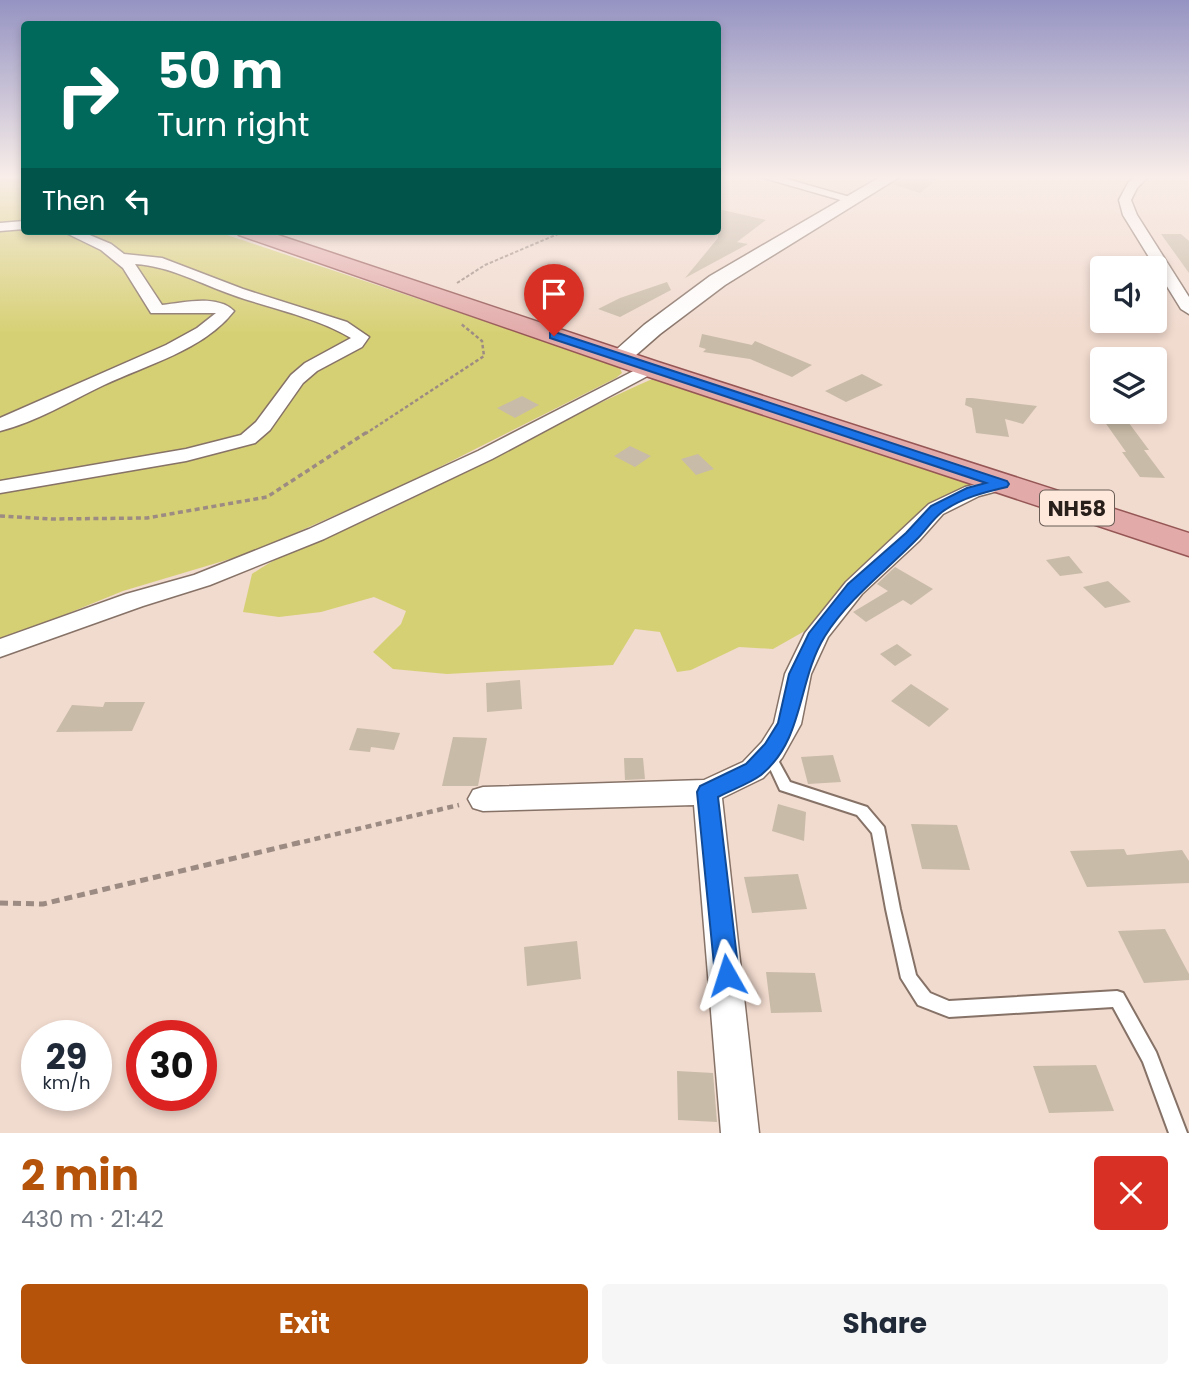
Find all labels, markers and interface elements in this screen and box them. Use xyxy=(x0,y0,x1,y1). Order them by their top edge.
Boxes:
text: 50 m xyxy=(157,37,283,105)
icon: right xyxy=(42,49,133,140)
text: Turn right xyxy=(157,102,309,147)
icon: left xyxy=(119,182,157,220)
text: Then xyxy=(42,183,105,219)
map controls xyxy=(1090,256,1167,424)
button: sound xyxy=(1090,256,1167,333)
pin xyxy=(524,264,584,336)
icon: arrive xyxy=(535,275,573,313)
button: layers xyxy=(1090,347,1167,424)
road number: NH58 xyxy=(1040,490,1114,526)
position arrow xyxy=(690,938,764,1012)
speed limit sign: 30 xyxy=(126,1020,217,1111)
text: 29 xyxy=(46,1032,87,1081)
text: km/h xyxy=(43,1070,90,1095)
text: 2 min xyxy=(21,1146,139,1205)
button: close xyxy=(1094,1156,1168,1230)
text: 430 m · 21:42 xyxy=(21,1203,164,1235)
button: Exit xyxy=(21,1284,588,1364)
button: Share xyxy=(602,1284,1168,1364)

